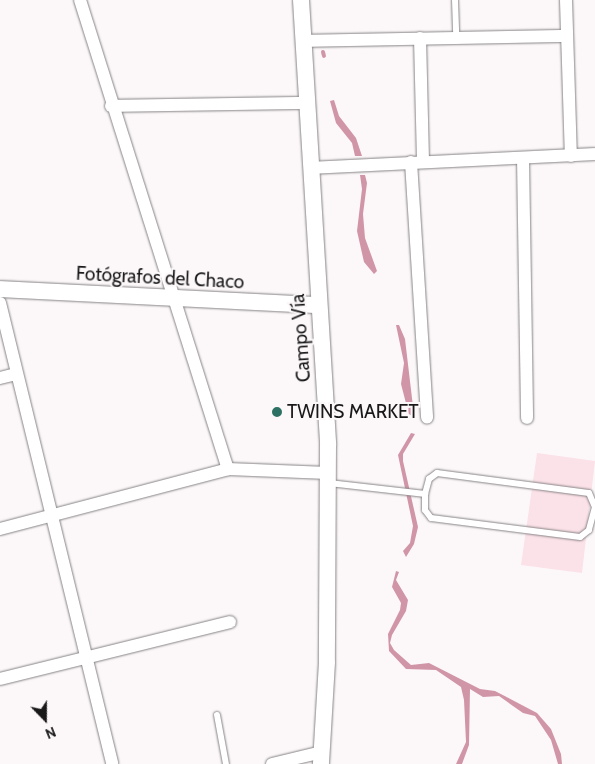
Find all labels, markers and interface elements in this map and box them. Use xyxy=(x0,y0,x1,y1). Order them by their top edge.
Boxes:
street label: Fotógrafos del Chaco xyxy=(75,262,245,294)
street label: Campo Vía xyxy=(287,293,315,383)
place label: TWINS MARKET xyxy=(287,401,419,423)
marker: TWINS MARKET xyxy=(271,406,283,418)
north arrow xyxy=(20,694,70,744)
text: N xyxy=(43,723,59,743)

